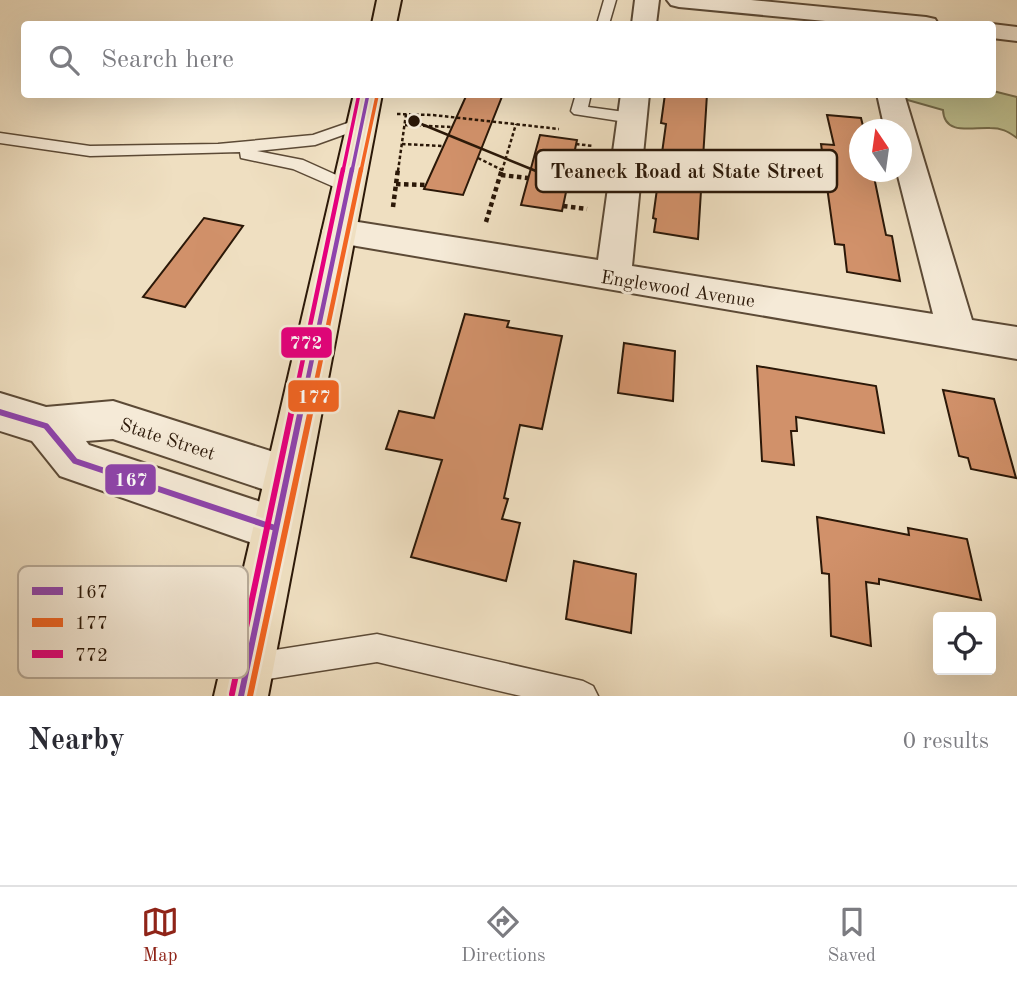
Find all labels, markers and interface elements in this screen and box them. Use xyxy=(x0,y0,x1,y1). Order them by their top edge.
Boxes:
search box xyxy=(21,21,996,98)
icon: search xyxy=(45,41,83,79)
text: Search here xyxy=(101,47,234,73)
north arrow xyxy=(849,119,912,182)
callout: Teaneck Road at State Street xyxy=(536,150,837,192)
text: Teaneck Road at State Street xyxy=(550,162,824,183)
street label: Englewood Avenue xyxy=(599,269,756,312)
line badge: 772 xyxy=(280,326,333,359)
text: 772 xyxy=(289,335,323,354)
line badge: 177 xyxy=(287,379,340,413)
text: 177 xyxy=(297,389,331,408)
street label: State Street xyxy=(117,416,217,465)
line badge: 167 xyxy=(104,463,157,496)
text: 167 xyxy=(114,472,148,491)
legend xyxy=(18,566,248,678)
text: 167 xyxy=(75,584,108,603)
map controls xyxy=(933,612,996,675)
button: locate xyxy=(933,612,996,675)
text: 177 xyxy=(75,615,108,634)
text: 772 xyxy=(75,647,108,666)
text: Nearby xyxy=(28,726,125,756)
text: 0 results xyxy=(903,730,989,753)
tab: Map xyxy=(141,903,179,968)
tab: Directions xyxy=(461,903,546,968)
tab: Saved xyxy=(828,903,876,968)

